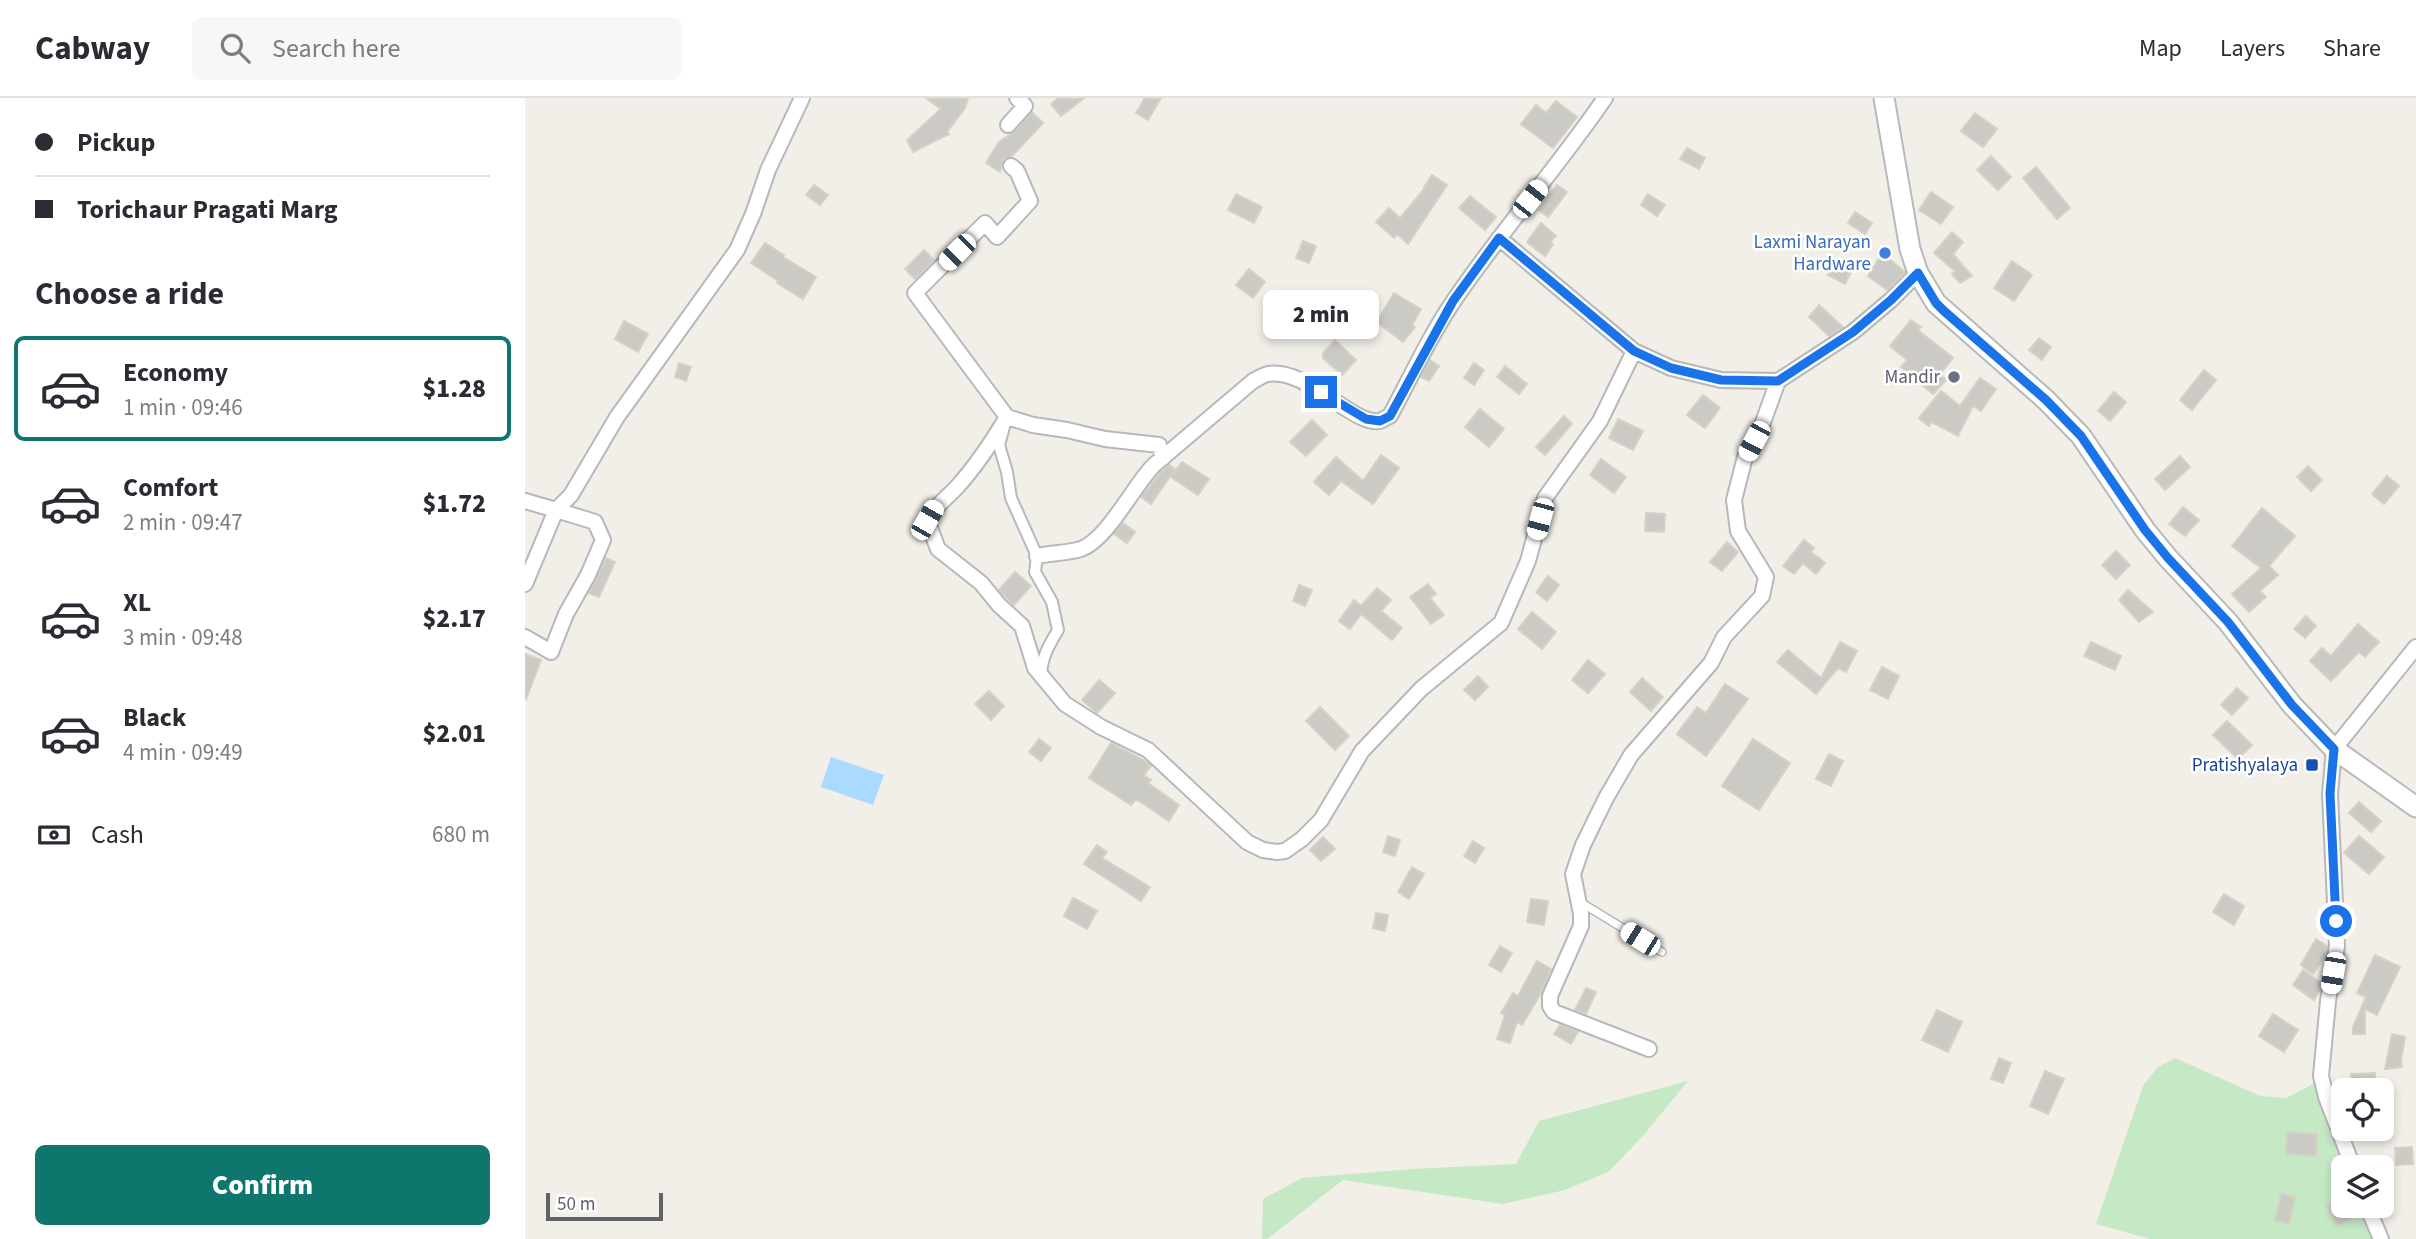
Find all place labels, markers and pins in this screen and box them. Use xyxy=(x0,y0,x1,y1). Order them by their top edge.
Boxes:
place label: Laxmi Narayan Hardware xyxy=(1753,229,1871,278)
marker: Laxmi Narayan Hardware xyxy=(1877,245,1893,261)
place label: Mandir xyxy=(1884,364,1940,391)
marker: Mandir xyxy=(1946,369,1962,385)
place label: Pratishyalaya xyxy=(2192,752,2298,779)
marker: Pratishyalaya xyxy=(2304,757,2320,773)

